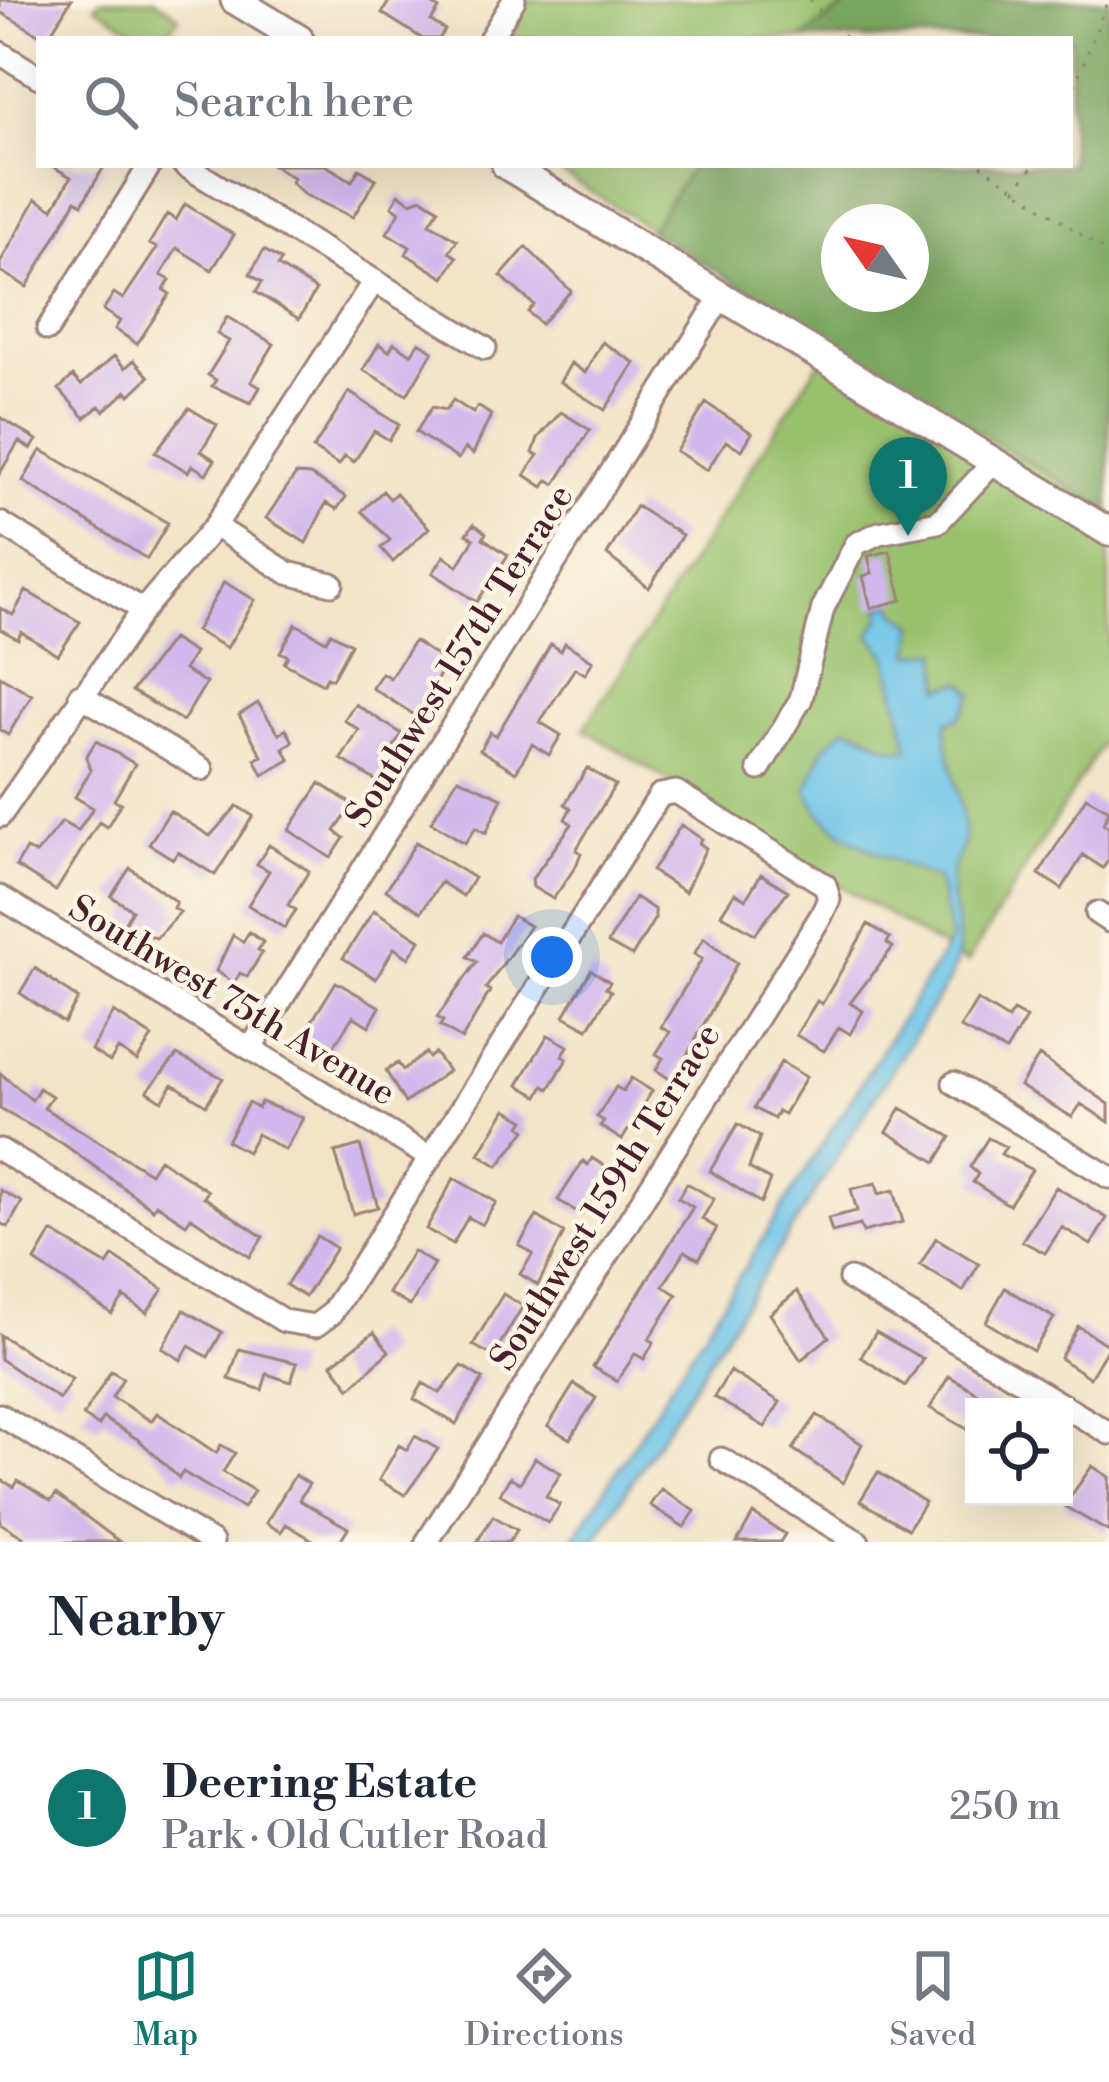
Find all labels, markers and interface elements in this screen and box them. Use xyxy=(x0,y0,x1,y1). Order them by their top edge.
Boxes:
search box xyxy=(36,36,1073,168)
icon: search xyxy=(78,69,144,135)
text: Search here xyxy=(174,74,414,131)
north arrow xyxy=(821,204,929,312)
pin: 1 xyxy=(869,437,947,536)
street label: Southwest 157th Terrace xyxy=(336,477,584,836)
street label: Southwest 75th Avenue xyxy=(60,886,403,1116)
your location xyxy=(522,927,582,987)
street label: Southwest 159th Terrace xyxy=(481,1016,731,1379)
map controls xyxy=(965,1398,1073,1506)
button: locate xyxy=(965,1398,1073,1506)
text: Nearby xyxy=(48,1588,224,1652)
text: Deering Estate xyxy=(162,1755,477,1812)
text: 1 xyxy=(78,1783,96,1832)
text: 250 m xyxy=(949,1783,1061,1832)
text: Park · Old Cutler Road xyxy=(162,1812,548,1861)
tab: Map xyxy=(133,1943,199,2056)
tab: Directions xyxy=(465,1943,624,2056)
tab: Saved xyxy=(889,1943,976,2056)

